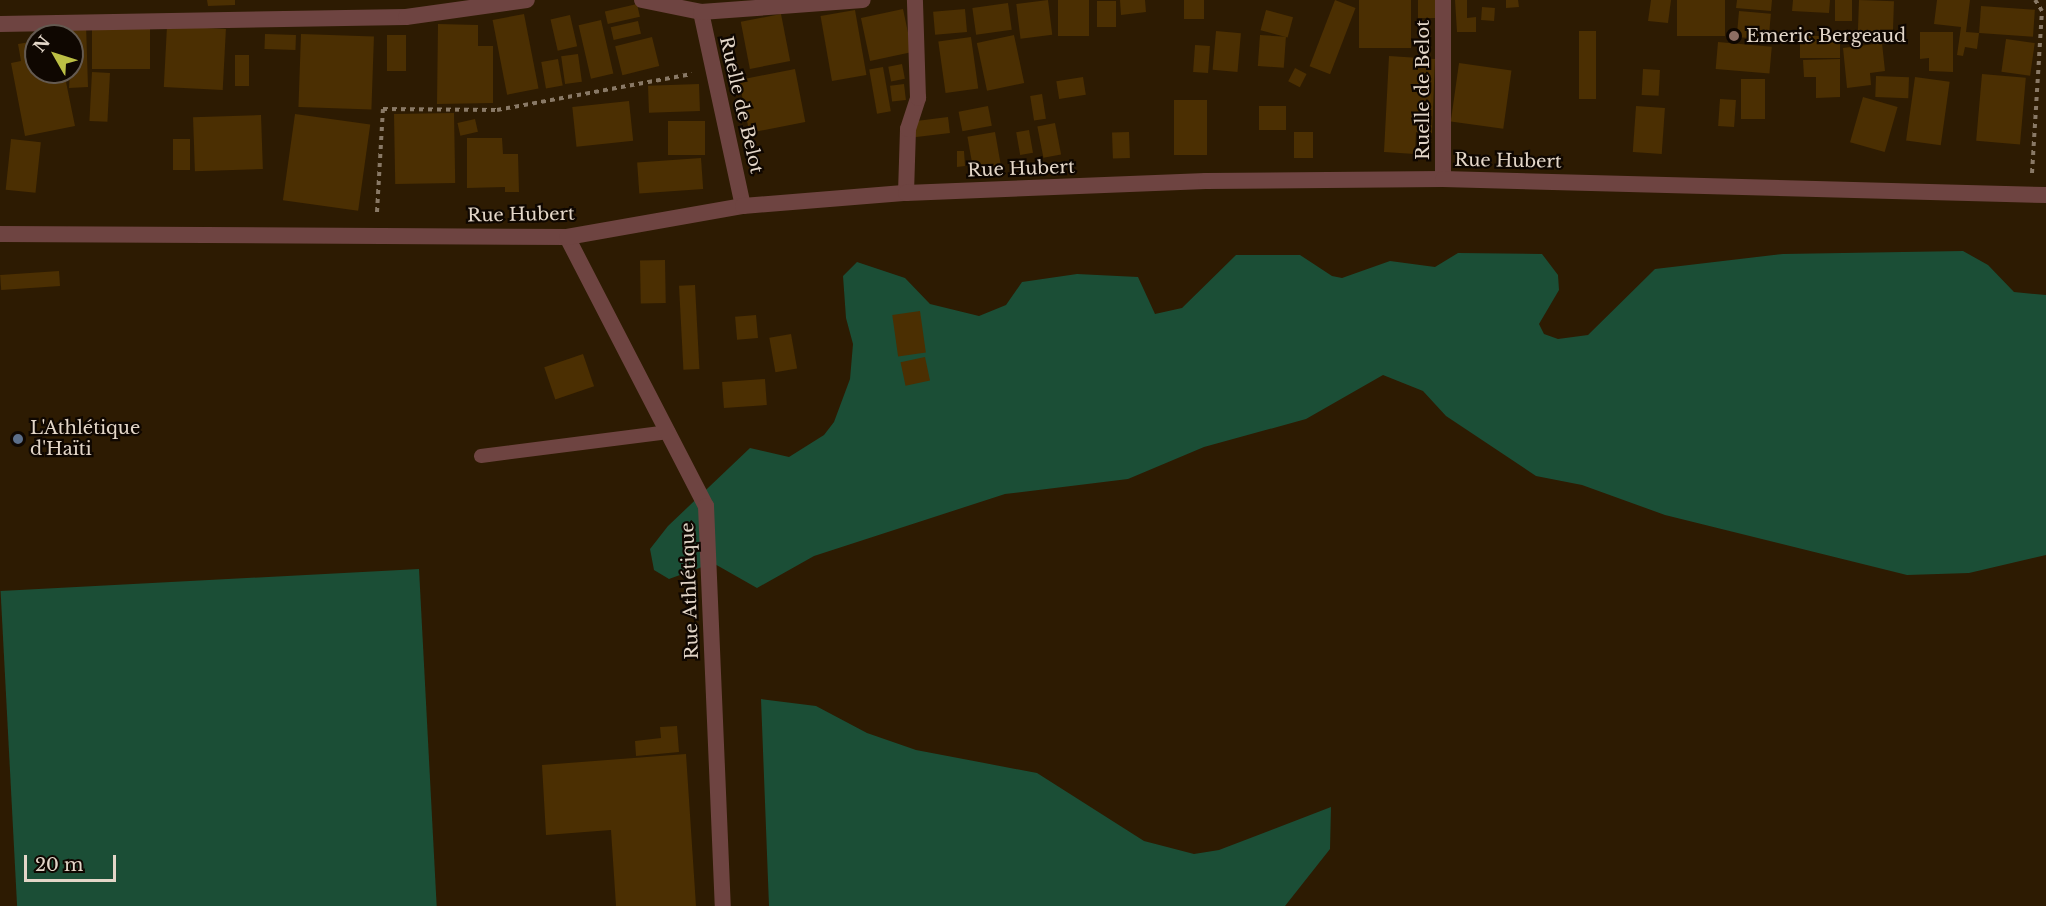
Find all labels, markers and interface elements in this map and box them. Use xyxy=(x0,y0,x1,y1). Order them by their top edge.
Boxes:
street label: Ruelle de Belot xyxy=(1412,20,1434,160)
north arrow xyxy=(24,24,84,84)
place label: Emeric Bergeaud xyxy=(1746,25,1906,47)
marker: Emeric Bergeaud xyxy=(1727,29,1741,43)
text: N xyxy=(29,32,54,56)
street label: Ruelle de Belot xyxy=(715,34,767,176)
street label: Rue Hubert xyxy=(1454,149,1562,173)
street label: Rue Hubert xyxy=(967,156,1075,182)
street label: Rue Hubert xyxy=(467,203,575,227)
place label: L'Athlétique d'Haïti xyxy=(30,418,140,460)
marker: L'Athlétique d'Haïti xyxy=(11,432,25,446)
street label: Rue Athlétique xyxy=(677,522,703,660)
scale bar xyxy=(27,843,118,881)
text: 20 m xyxy=(35,854,83,876)

